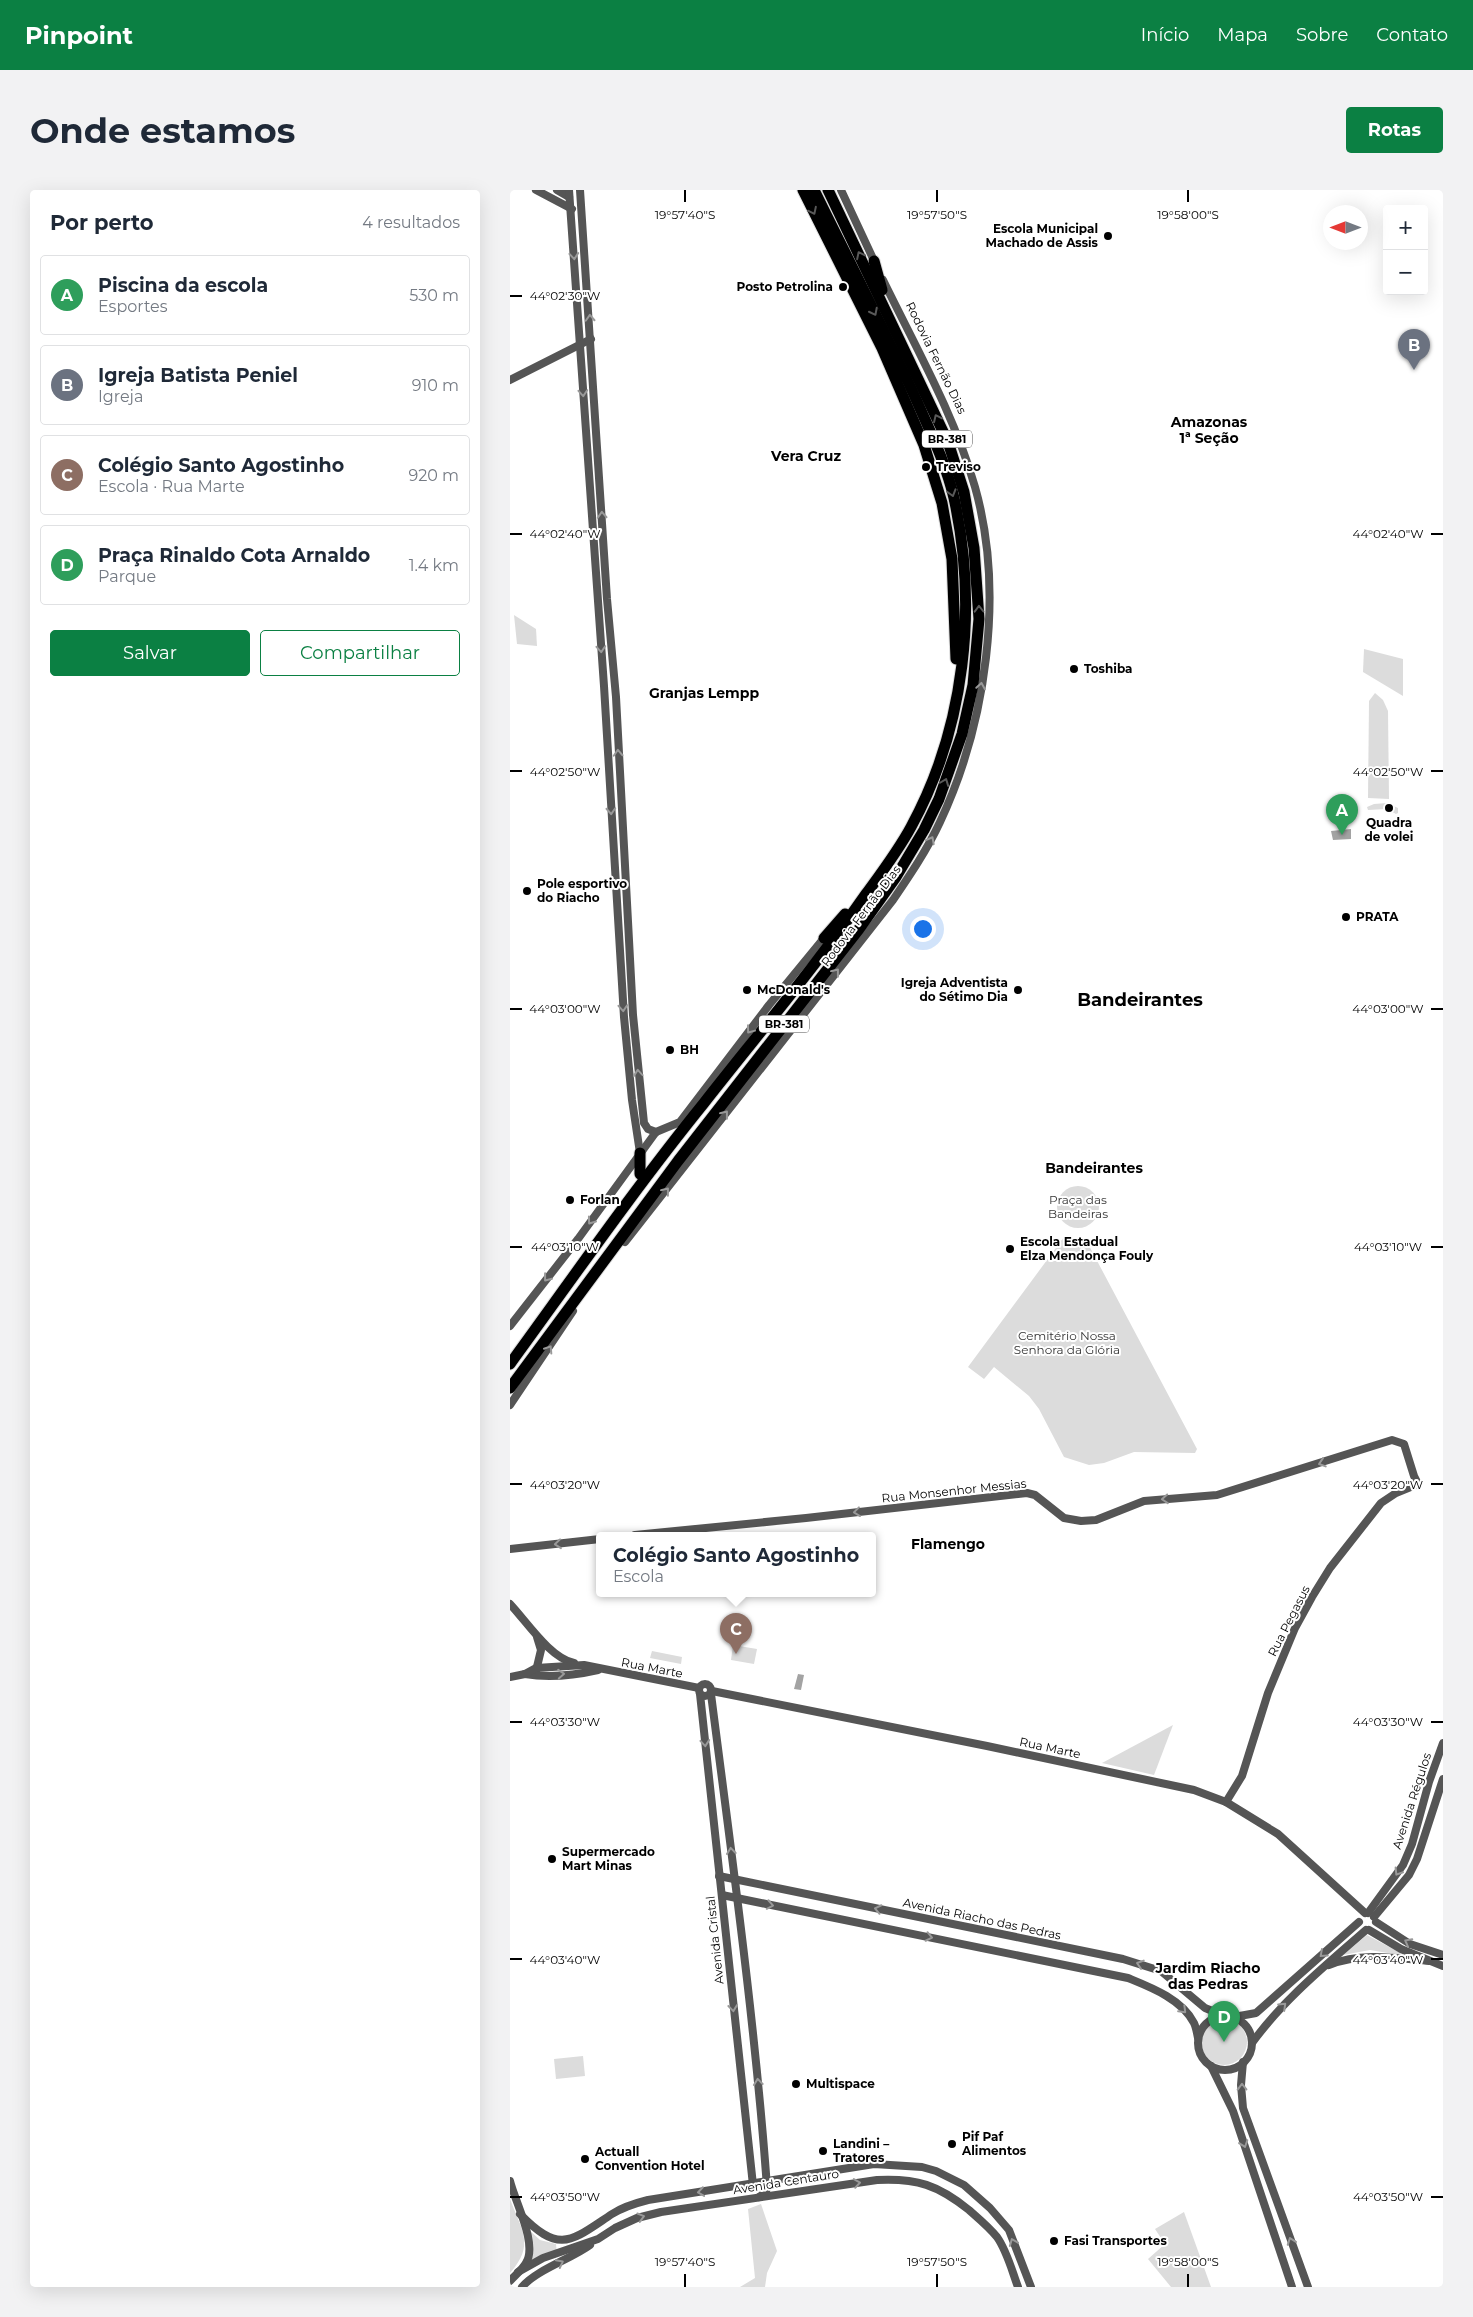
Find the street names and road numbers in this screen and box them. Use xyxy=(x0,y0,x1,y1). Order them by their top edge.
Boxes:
street label: Rodovia Fernão Dias xyxy=(903,299,970,416)
road number: BR-381 xyxy=(922,430,972,448)
street label: Rodovia Fernão Dias xyxy=(818,862,904,969)
road number: BR-381 xyxy=(759,1016,809,1032)
street label: Rua Monsenhor Messias xyxy=(881,1475,1027,1506)
street label: Rua Pegasus xyxy=(1264,1583,1313,1659)
street label: Rua Marte xyxy=(620,1654,684,1681)
street label: Rua Marte xyxy=(1018,1734,1082,1761)
street label: Avenida Régulos xyxy=(1389,1751,1434,1851)
street label: Avenida Riacho das Pedras xyxy=(902,1894,1063,1943)
street label: Avenida Cristal xyxy=(702,1895,727,1985)
street label: Avenida Centauro xyxy=(732,2166,840,2197)

